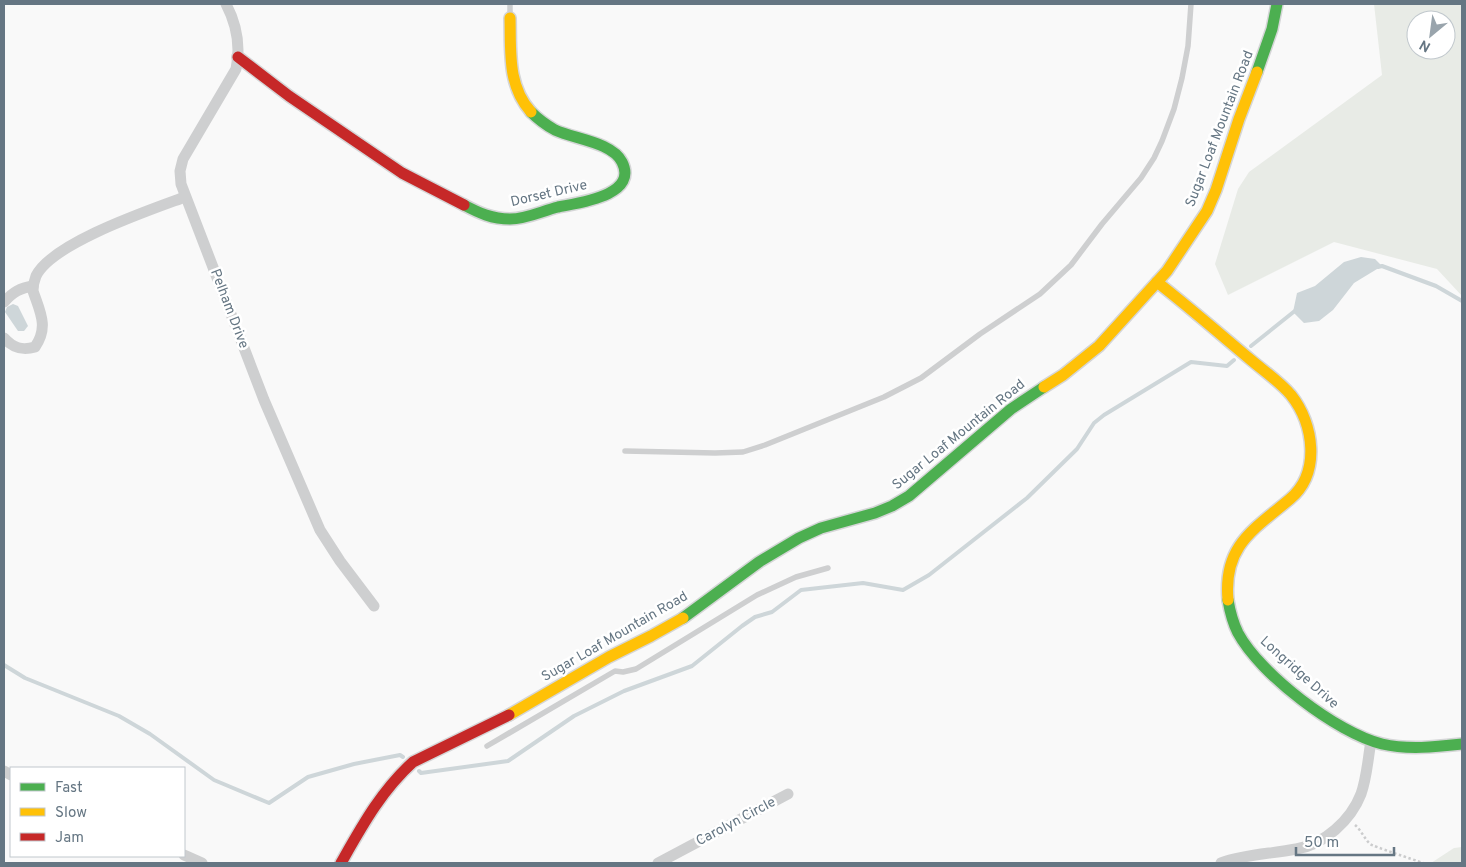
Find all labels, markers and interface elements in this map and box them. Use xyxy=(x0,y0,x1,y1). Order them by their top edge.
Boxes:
north arrow xyxy=(1406,10,1456,60)
text: N xyxy=(1417,35,1434,55)
street label: Sugar Loaf Mountain Road xyxy=(1182,48,1258,210)
street label: Dorset Drive xyxy=(509,177,589,211)
street label: Pelham Drive xyxy=(206,267,252,351)
street label: Sugar Loaf Mountain Road xyxy=(889,376,1029,494)
street label: Sugar Loaf Mountain Road xyxy=(539,588,691,686)
street label: Longridge Drive xyxy=(1256,633,1342,713)
legend xyxy=(10,767,185,857)
text: Fast xyxy=(55,779,83,798)
street label: Carolyn Circle xyxy=(693,794,779,850)
text: Slow xyxy=(55,804,87,823)
scale bar xyxy=(1296,824,1394,856)
text: Jam xyxy=(55,829,84,848)
text: 50 m xyxy=(1304,834,1339,853)

